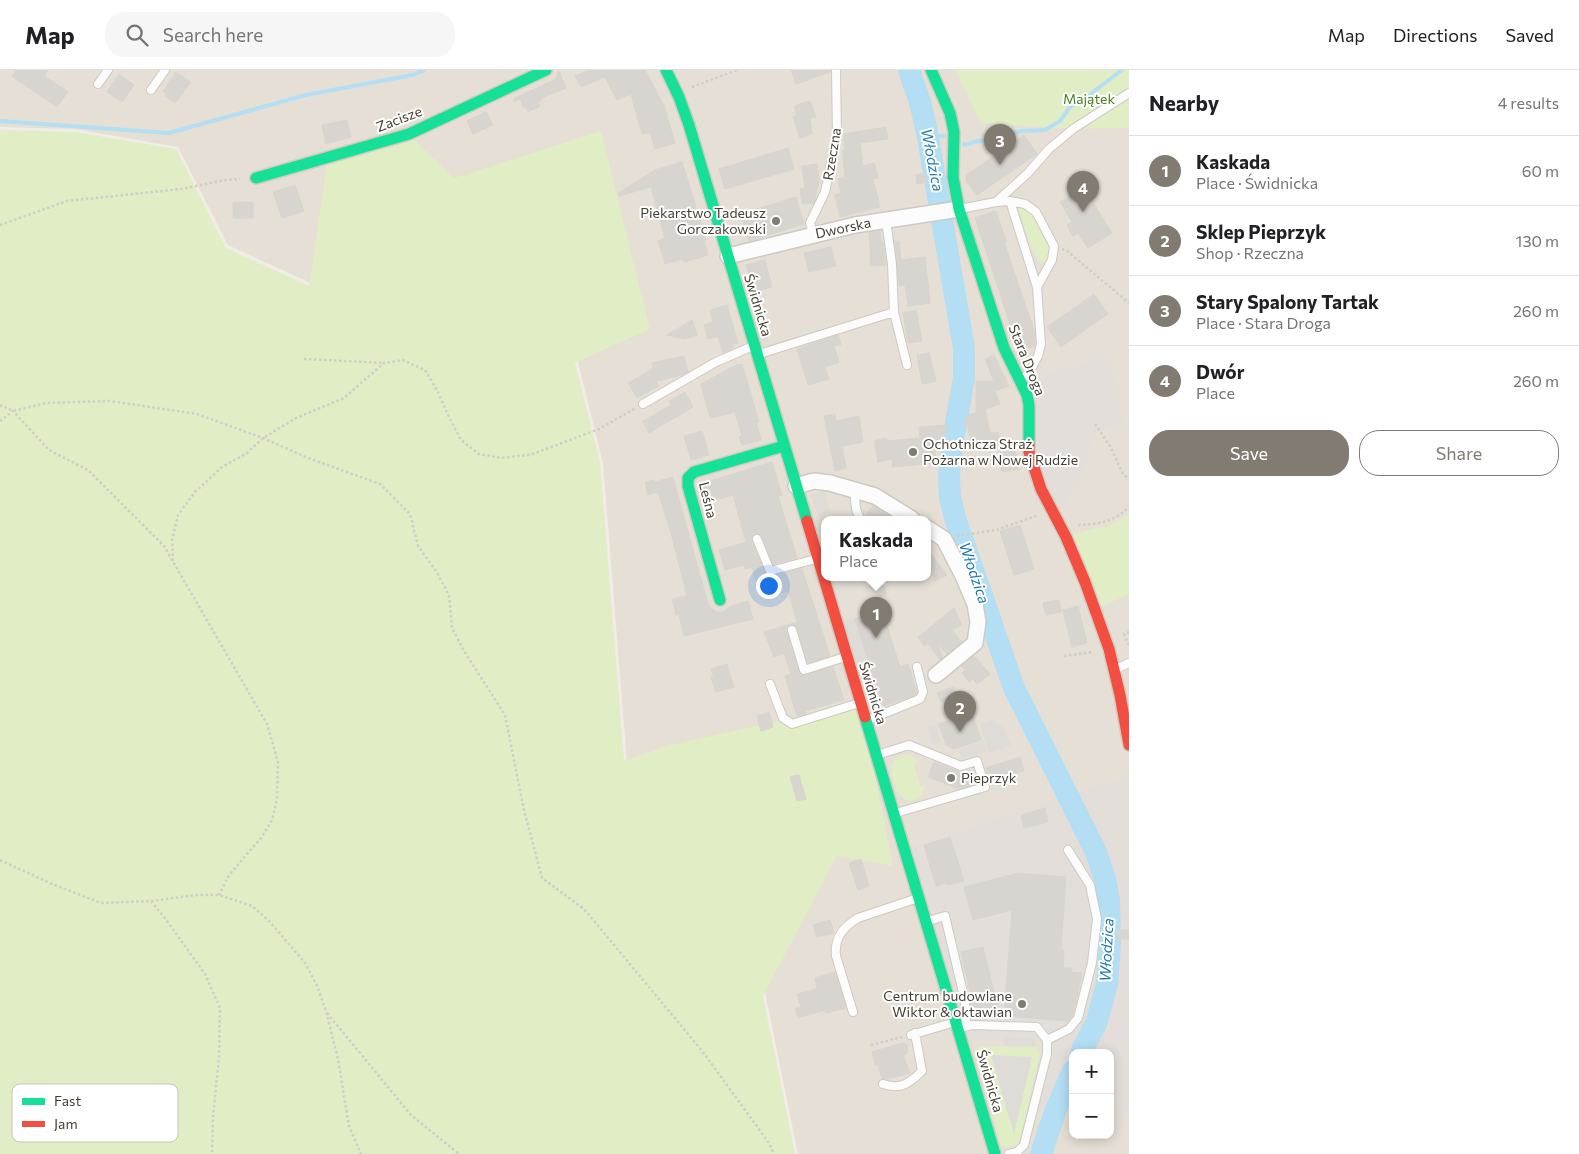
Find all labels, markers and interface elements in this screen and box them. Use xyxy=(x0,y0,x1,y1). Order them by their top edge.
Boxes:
search box xyxy=(105,12,455,57)
text: Map xyxy=(25,20,75,49)
icon: search xyxy=(123,21,151,49)
text: Search here xyxy=(163,23,263,46)
text: Map xyxy=(1328,24,1365,46)
text: Directions xyxy=(1393,24,1477,46)
text: Saved xyxy=(1505,24,1554,46)
park label: Majątek xyxy=(1063,90,1115,107)
text: Nearby xyxy=(1149,90,1219,115)
text: 4 results xyxy=(1498,93,1559,112)
street label: Zacisze xyxy=(373,102,424,135)
pin: 3 xyxy=(984,124,1016,165)
street label: Rzeczna xyxy=(819,126,844,181)
water label: Włodzica xyxy=(918,127,948,193)
text: Kaskada xyxy=(1196,150,1270,173)
text: 1 xyxy=(1161,161,1169,180)
text: 60 m xyxy=(1522,161,1559,180)
pin: 4 xyxy=(1067,171,1099,212)
text: Place · Świdnicka xyxy=(1196,173,1318,192)
place label: Piekarstwo Tadeusz Gorczakowski xyxy=(640,204,766,237)
street label: Dworska xyxy=(814,213,872,242)
marker: Piekarstwo Tadeusz Gorczakowski xyxy=(770,215,782,227)
text: Sklep Pieprzyk xyxy=(1196,220,1326,243)
text: 2 xyxy=(1160,231,1170,250)
text: 130 m xyxy=(1516,231,1559,250)
text: Shop · Rzeczna xyxy=(1196,243,1304,262)
street label: Świdnicka xyxy=(741,272,776,338)
text: Stary Spalony Tartak xyxy=(1196,290,1379,313)
text: 3 xyxy=(1160,301,1170,320)
text: 260 m xyxy=(1513,301,1559,320)
text: Place · Stara Droga xyxy=(1196,313,1331,332)
street label: Stara Droga xyxy=(1005,322,1049,398)
text: Dwór xyxy=(1196,360,1245,383)
text: 4 xyxy=(1160,371,1170,390)
text: 260 m xyxy=(1513,371,1559,390)
text: Place xyxy=(1196,383,1235,402)
button: Save xyxy=(1149,430,1349,476)
button: Share xyxy=(1359,430,1559,476)
place label: Ochotnicza Straż Pożarna w Nowej Rudzie xyxy=(923,435,1078,468)
marker: Ochotnicza Straż Pożarna w Nowej Rudzie xyxy=(907,446,919,458)
street label: Leśna xyxy=(696,480,721,520)
popup xyxy=(821,516,931,581)
text: Kaskada xyxy=(839,528,913,551)
water label: Włodzica xyxy=(956,540,994,606)
text: Place xyxy=(839,551,878,570)
your location xyxy=(756,573,782,599)
pin: 1 xyxy=(860,597,892,638)
street label: Świdnicka xyxy=(856,660,891,726)
pin: 2 xyxy=(944,691,976,732)
place label: Pieprzyk xyxy=(961,769,1017,786)
marker: Pieprzyk xyxy=(945,772,957,784)
water label: Włodzica xyxy=(1095,917,1117,982)
place label: Centrum budowlane Wiktor & oktawian xyxy=(883,987,1012,1020)
marker: Centrum budowlane Wiktor & oktawian xyxy=(1016,998,1028,1010)
street label: Świdnicka xyxy=(973,1048,1008,1114)
map controls xyxy=(1069,1049,1114,1139)
button: + xyxy=(1069,1049,1114,1094)
legend xyxy=(12,1084,178,1142)
text: Fast xyxy=(54,1092,81,1109)
button: − xyxy=(1069,1094,1114,1139)
text: Jam xyxy=(54,1115,78,1132)

